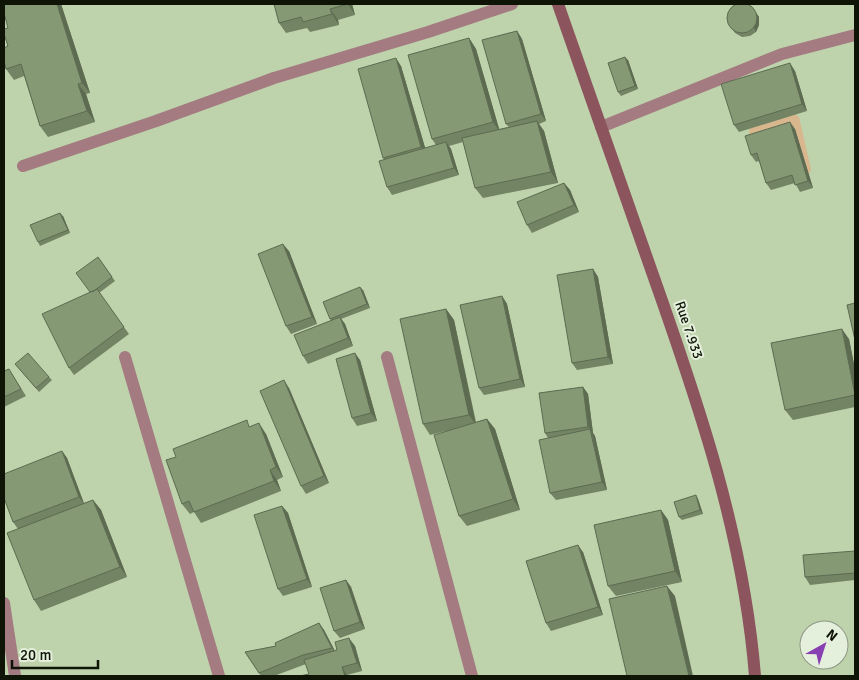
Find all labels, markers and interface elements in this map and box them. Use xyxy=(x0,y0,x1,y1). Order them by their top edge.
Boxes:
street label: Rue 7.933 xyxy=(671,299,707,361)
north arrow xyxy=(799,620,849,670)
text: N xyxy=(823,626,841,645)
scale bar xyxy=(12,638,99,670)
text: 20 m xyxy=(20,646,51,664)

